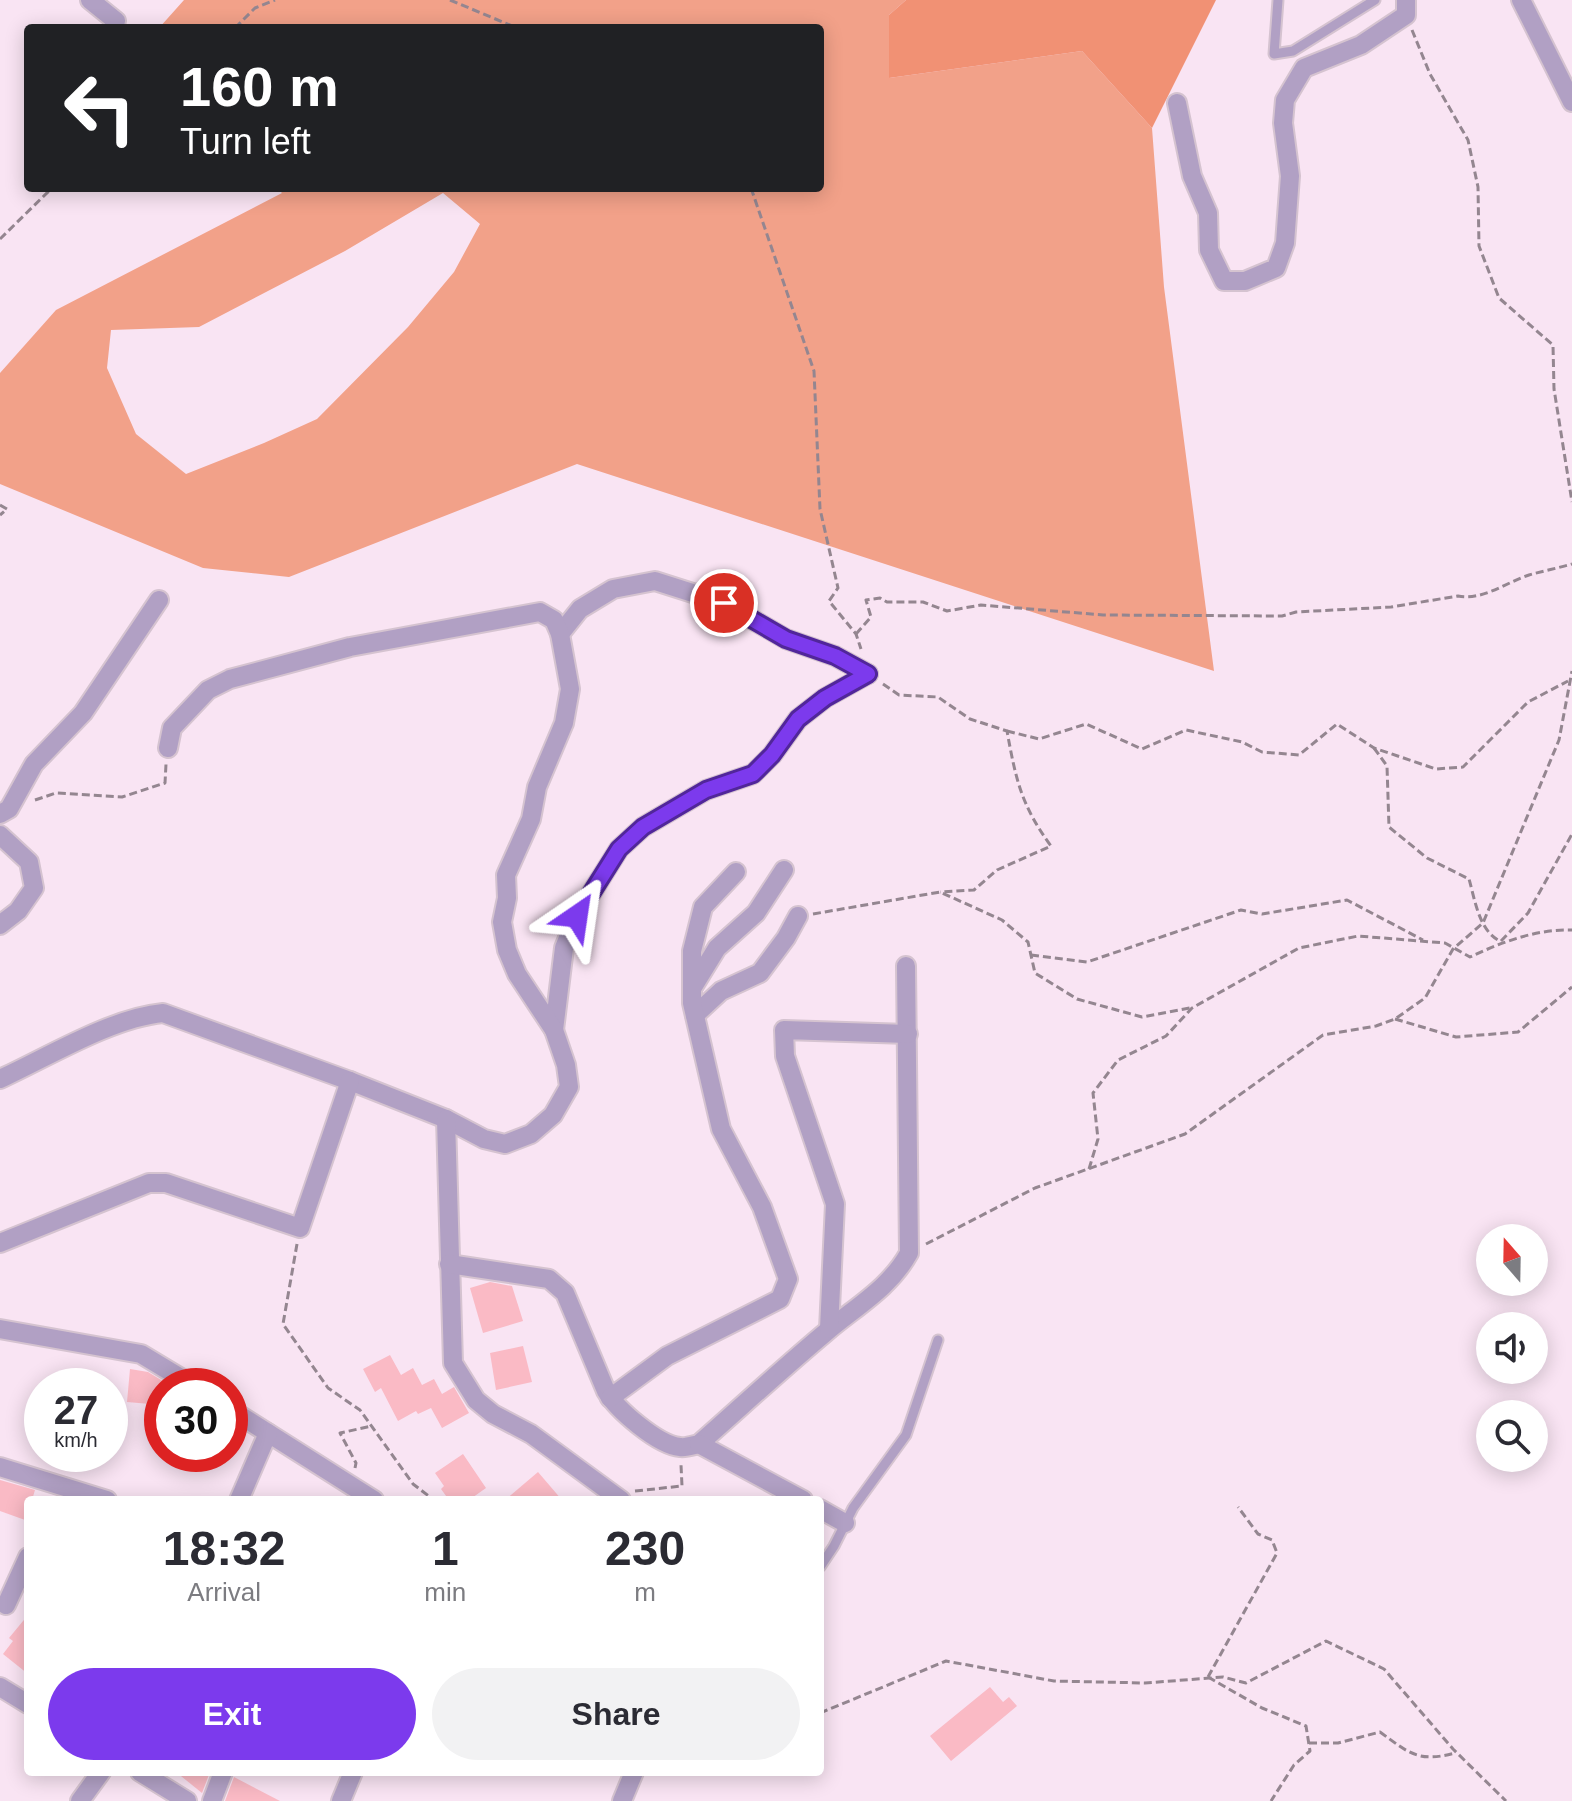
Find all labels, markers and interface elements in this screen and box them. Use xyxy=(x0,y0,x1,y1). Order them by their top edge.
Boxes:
text: 160 m xyxy=(180,55,339,118)
icon: left xyxy=(48,56,152,160)
text: Turn left xyxy=(180,121,311,162)
pin xyxy=(690,569,758,637)
icon: arrive xyxy=(702,581,746,625)
position arrow xyxy=(535,874,619,958)
north arrow xyxy=(1476,1224,1548,1296)
map controls xyxy=(1476,1224,1548,1472)
button: sound xyxy=(1476,1312,1548,1384)
speed limit sign: 30 xyxy=(144,1368,248,1472)
text: 27 xyxy=(54,1388,98,1432)
button: search xyxy=(1476,1400,1548,1472)
text: km/h xyxy=(54,1429,98,1451)
text: 18:32 xyxy=(163,1522,286,1575)
text: 1 xyxy=(432,1522,459,1575)
text: 230 xyxy=(605,1522,685,1575)
text: Arrival xyxy=(187,1577,261,1607)
text: min xyxy=(424,1577,466,1607)
text: m xyxy=(634,1577,656,1607)
button: Exit xyxy=(48,1668,416,1760)
button: Share xyxy=(432,1668,800,1760)

